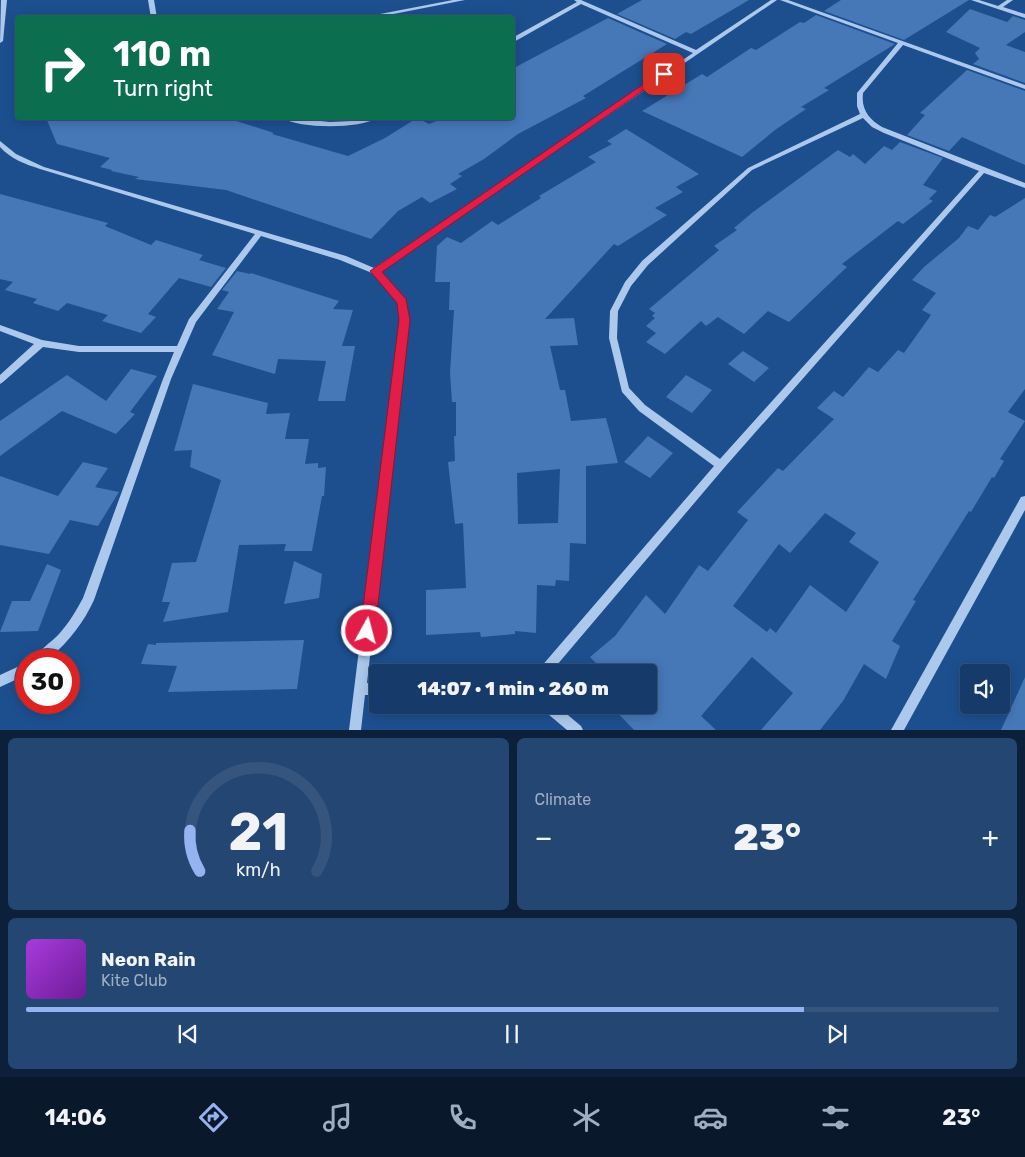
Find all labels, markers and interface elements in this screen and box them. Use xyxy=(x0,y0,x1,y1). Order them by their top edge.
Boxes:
text: 110 m xyxy=(113,33,211,75)
icon: right xyxy=(30,35,95,100)
pin xyxy=(643,53,685,95)
icon: arrive xyxy=(650,60,678,88)
text: Turn right xyxy=(113,75,213,102)
position arrow xyxy=(340,604,392,656)
speed limit sign: 30 xyxy=(15,649,80,714)
map controls xyxy=(960,664,1010,714)
button: sound xyxy=(960,664,1010,714)
text: 14:07 · 1 min · 260 m xyxy=(417,677,609,700)
text: Climate xyxy=(535,790,591,809)
text: 21 xyxy=(228,801,288,863)
text: 23° xyxy=(733,814,801,860)
text: − xyxy=(535,821,553,854)
text: + xyxy=(982,821,999,854)
text: km/h xyxy=(236,859,281,880)
text: Neon Rain xyxy=(101,948,196,971)
text: Kite Club xyxy=(101,971,167,990)
icon: previous xyxy=(174,1020,202,1048)
icon: pause xyxy=(498,1020,526,1048)
icon: next xyxy=(823,1020,851,1048)
icon: directions xyxy=(196,1100,231,1135)
icon: music xyxy=(320,1100,355,1135)
icon: phone xyxy=(445,1100,480,1135)
icon: climate xyxy=(569,1100,604,1135)
icon: car xyxy=(693,1100,728,1135)
icon: filters xyxy=(818,1100,853,1135)
text: 14:06 xyxy=(45,1104,106,1131)
text: 23° xyxy=(942,1104,980,1131)

